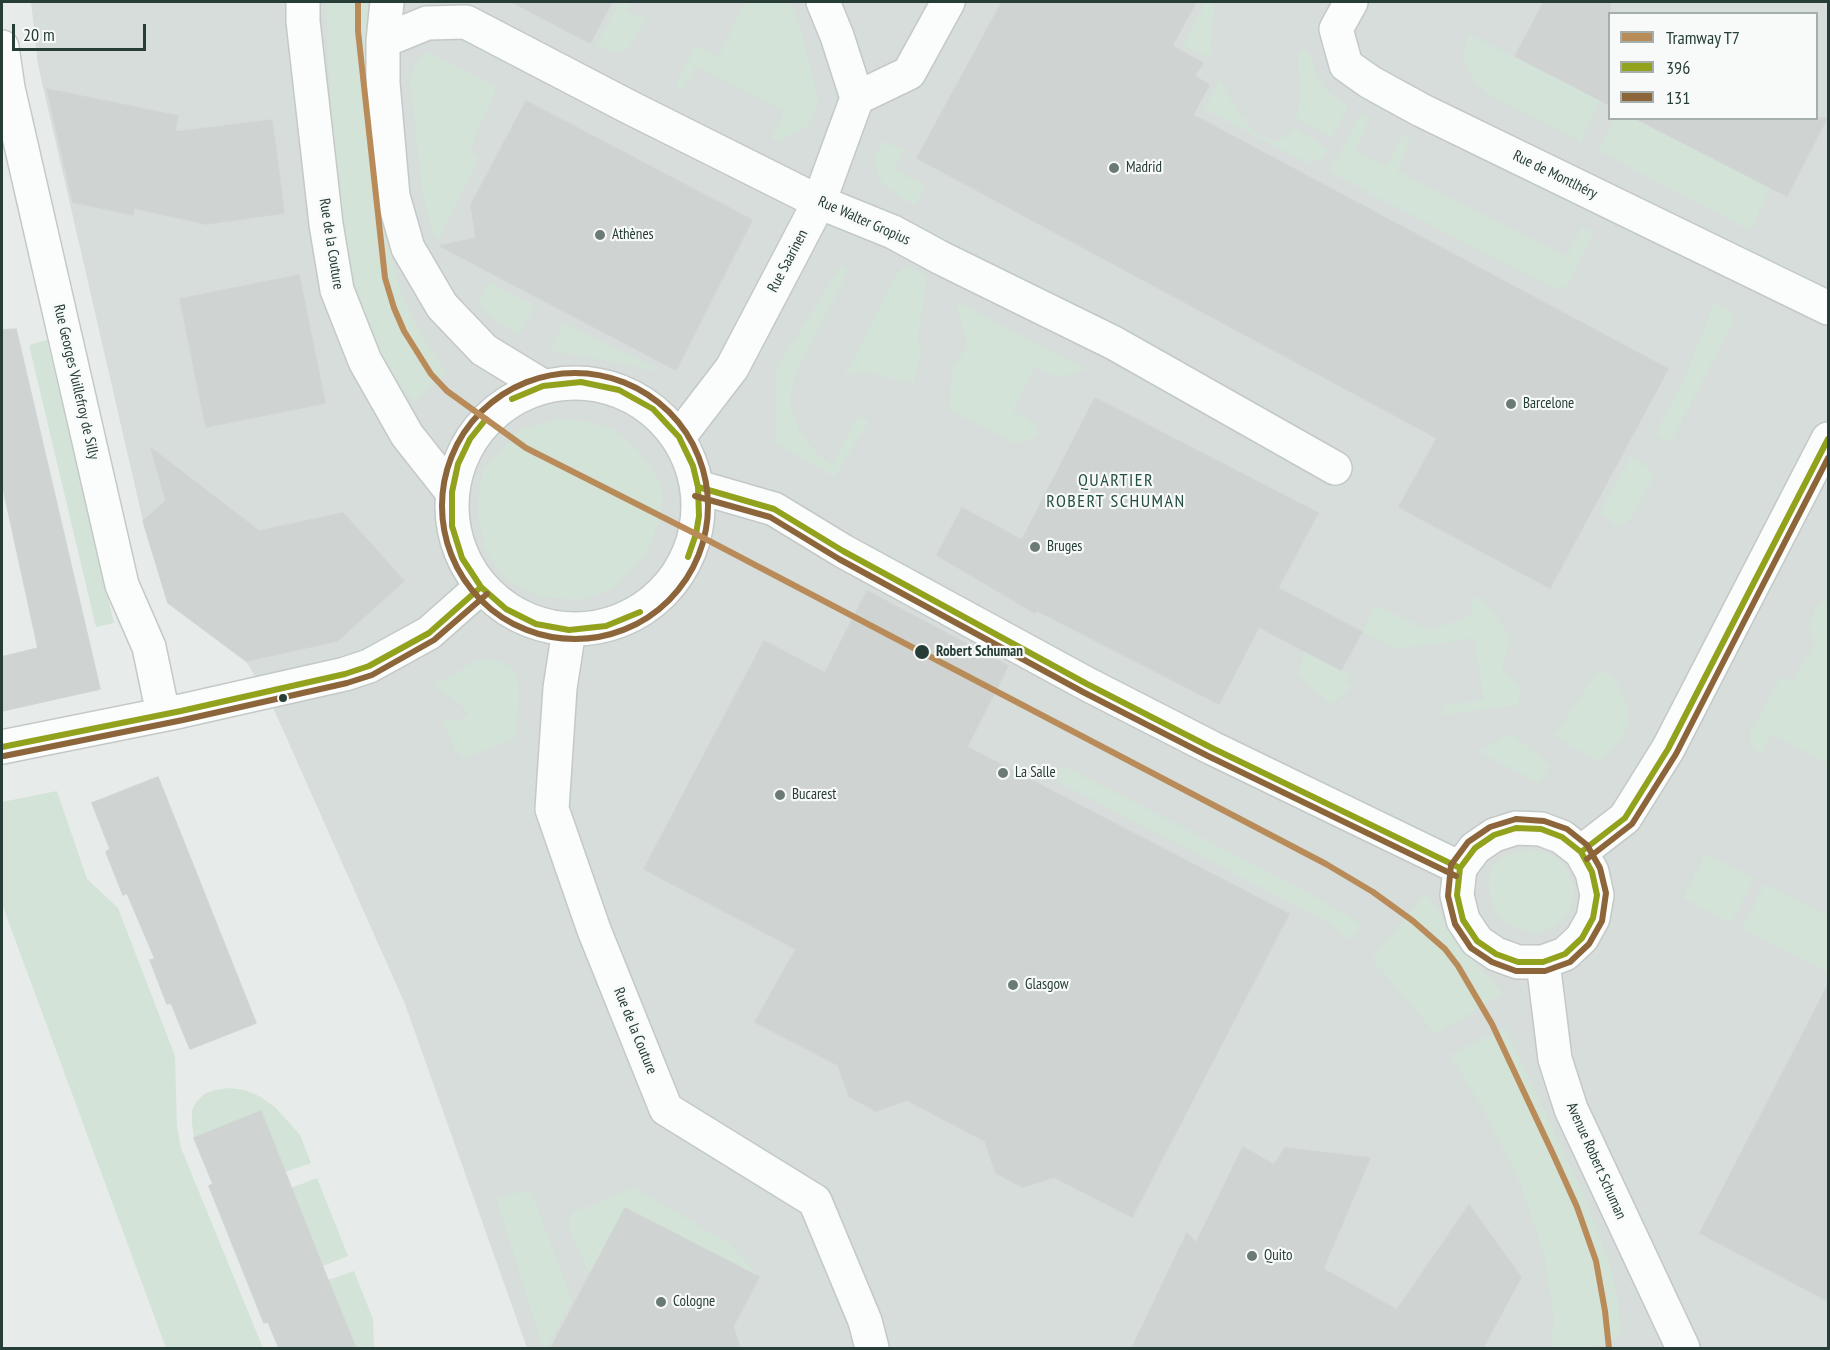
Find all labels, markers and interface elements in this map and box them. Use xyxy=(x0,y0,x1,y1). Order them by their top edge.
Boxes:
scale bar xyxy=(15,12,148,50)
legend xyxy=(1608,12,1818,120)
text: 20 m xyxy=(23,23,55,46)
text: Tramway T7 xyxy=(1666,26,1740,49)
text: 396 xyxy=(1666,56,1690,79)
text: 131 xyxy=(1666,86,1690,109)
street label: Rue de Montlhéry xyxy=(1510,147,1600,203)
place label: Madrid xyxy=(1126,159,1162,177)
marker: Madrid xyxy=(1107,161,1121,175)
street label: Rue Walter Gropius xyxy=(815,193,913,249)
street label: Rue de la Couture xyxy=(315,197,347,291)
place label: Athènes xyxy=(612,226,654,244)
street label: Rue Saarinen xyxy=(764,227,812,295)
marker: Athènes xyxy=(593,228,607,242)
street label: Rue Georges Vuillefroy de Silly xyxy=(49,303,103,461)
place label: Barcelone xyxy=(1523,395,1574,413)
marker: Barcelone xyxy=(1504,397,1518,411)
district label: QUARTIER ROBERT SCHUMAN xyxy=(1046,470,1186,512)
place label: Bruges xyxy=(1047,538,1082,556)
marker: Bruges xyxy=(1028,540,1042,554)
marker: Robert Schuman xyxy=(913,643,931,661)
place label: Robert Schuman xyxy=(936,643,1023,661)
unlabelled marker xyxy=(277,692,289,704)
place label: La Salle xyxy=(1015,764,1056,782)
marker: La Salle xyxy=(996,766,1010,780)
place label: Bucarest xyxy=(792,786,836,804)
marker: Bucarest xyxy=(773,788,787,802)
place label: Glasgow xyxy=(1025,976,1069,994)
marker: Glasgow xyxy=(1006,978,1020,992)
street label: Rue de la Couture xyxy=(609,985,661,1077)
street label: Avenue Robert Schuman xyxy=(1562,1100,1630,1222)
place label: Quito xyxy=(1264,1247,1292,1265)
marker: Quito xyxy=(1245,1249,1259,1263)
place label: Cologne xyxy=(673,1293,715,1311)
marker: Cologne xyxy=(654,1295,668,1309)

